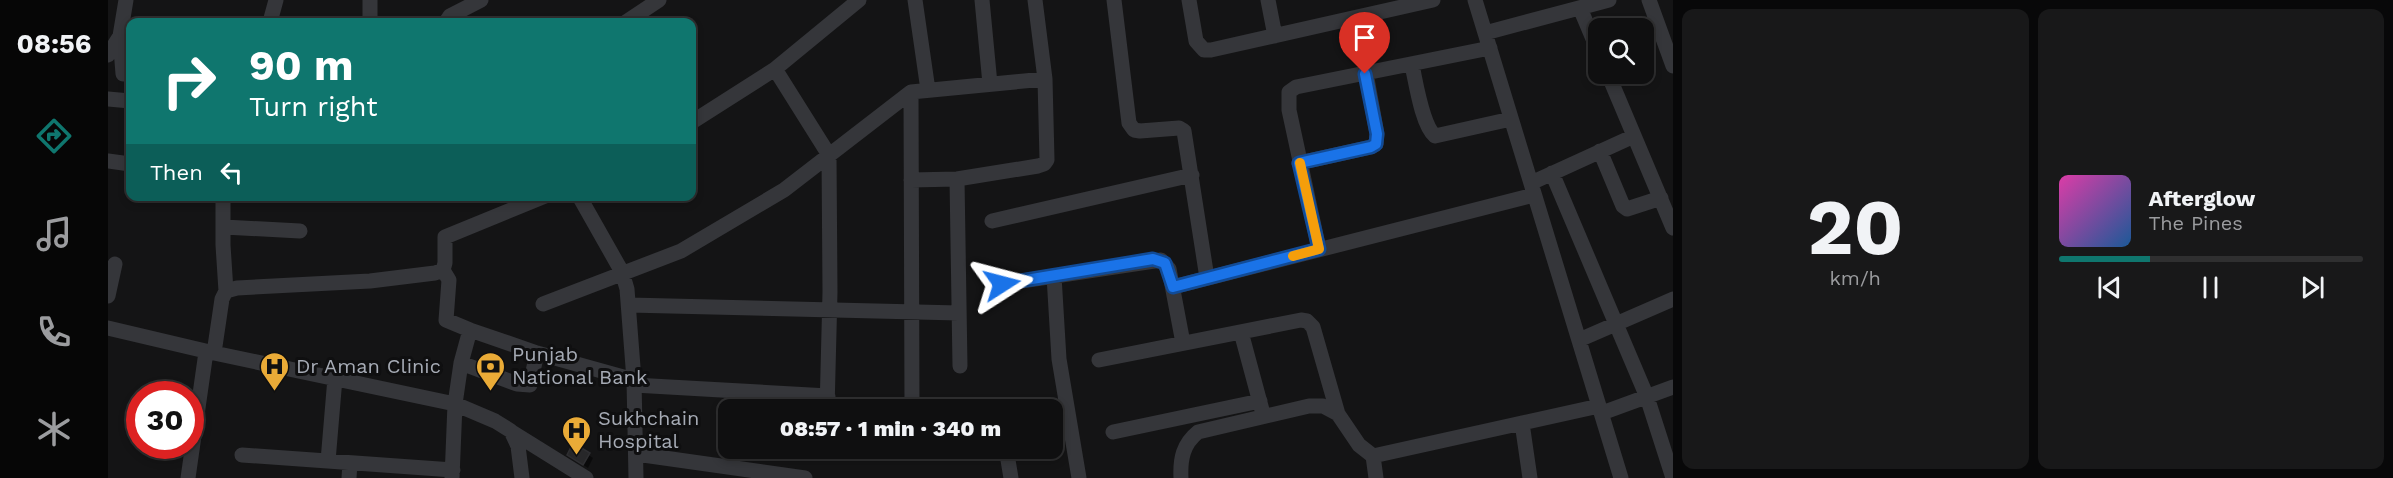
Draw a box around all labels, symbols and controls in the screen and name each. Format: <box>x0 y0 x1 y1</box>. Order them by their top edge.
pin <box>1339 12 1390 74</box>
map controls <box>1588 18 1654 84</box>
button: search <box>1588 18 1654 84</box>
icon: arrive <box>1348 21 1381 54</box>
text: 08:56 <box>17 28 91 60</box>
text: 90 m <box>249 41 353 90</box>
icon: right <box>150 42 228 120</box>
text: Turn right <box>249 91 378 123</box>
icon: directions <box>33 115 75 157</box>
icon: left <box>215 156 248 189</box>
text: Then <box>150 160 203 185</box>
text: 20 <box>1807 181 1904 273</box>
text: Afterglow <box>2149 186 2255 211</box>
text: The Pines <box>2149 211 2243 235</box>
icon: music <box>33 213 75 255</box>
position arrow <box>970 252 1034 316</box>
text: km/h <box>1829 266 1881 290</box>
icon: previous <box>2093 271 2126 304</box>
icon: pause <box>2194 271 2227 304</box>
icon: next <box>2296 271 2329 304</box>
icon: phone <box>33 311 75 353</box>
place label: Punjab National Bank <box>512 342 647 389</box>
hospital icon: Dr Aman Clinic <box>259 350 291 392</box>
bank icon: Punjab National Bank <box>475 350 507 392</box>
place label: Dr Aman Clinic <box>296 354 441 378</box>
speed limit sign: 30 <box>126 381 204 459</box>
place label: Sukhchain Hospital <box>598 406 699 453</box>
icon: climate <box>33 408 75 450</box>
hospital icon: Sukhchain Hospital <box>561 414 593 456</box>
text: 08:57 · 1 min · 340 m <box>780 416 1001 441</box>

